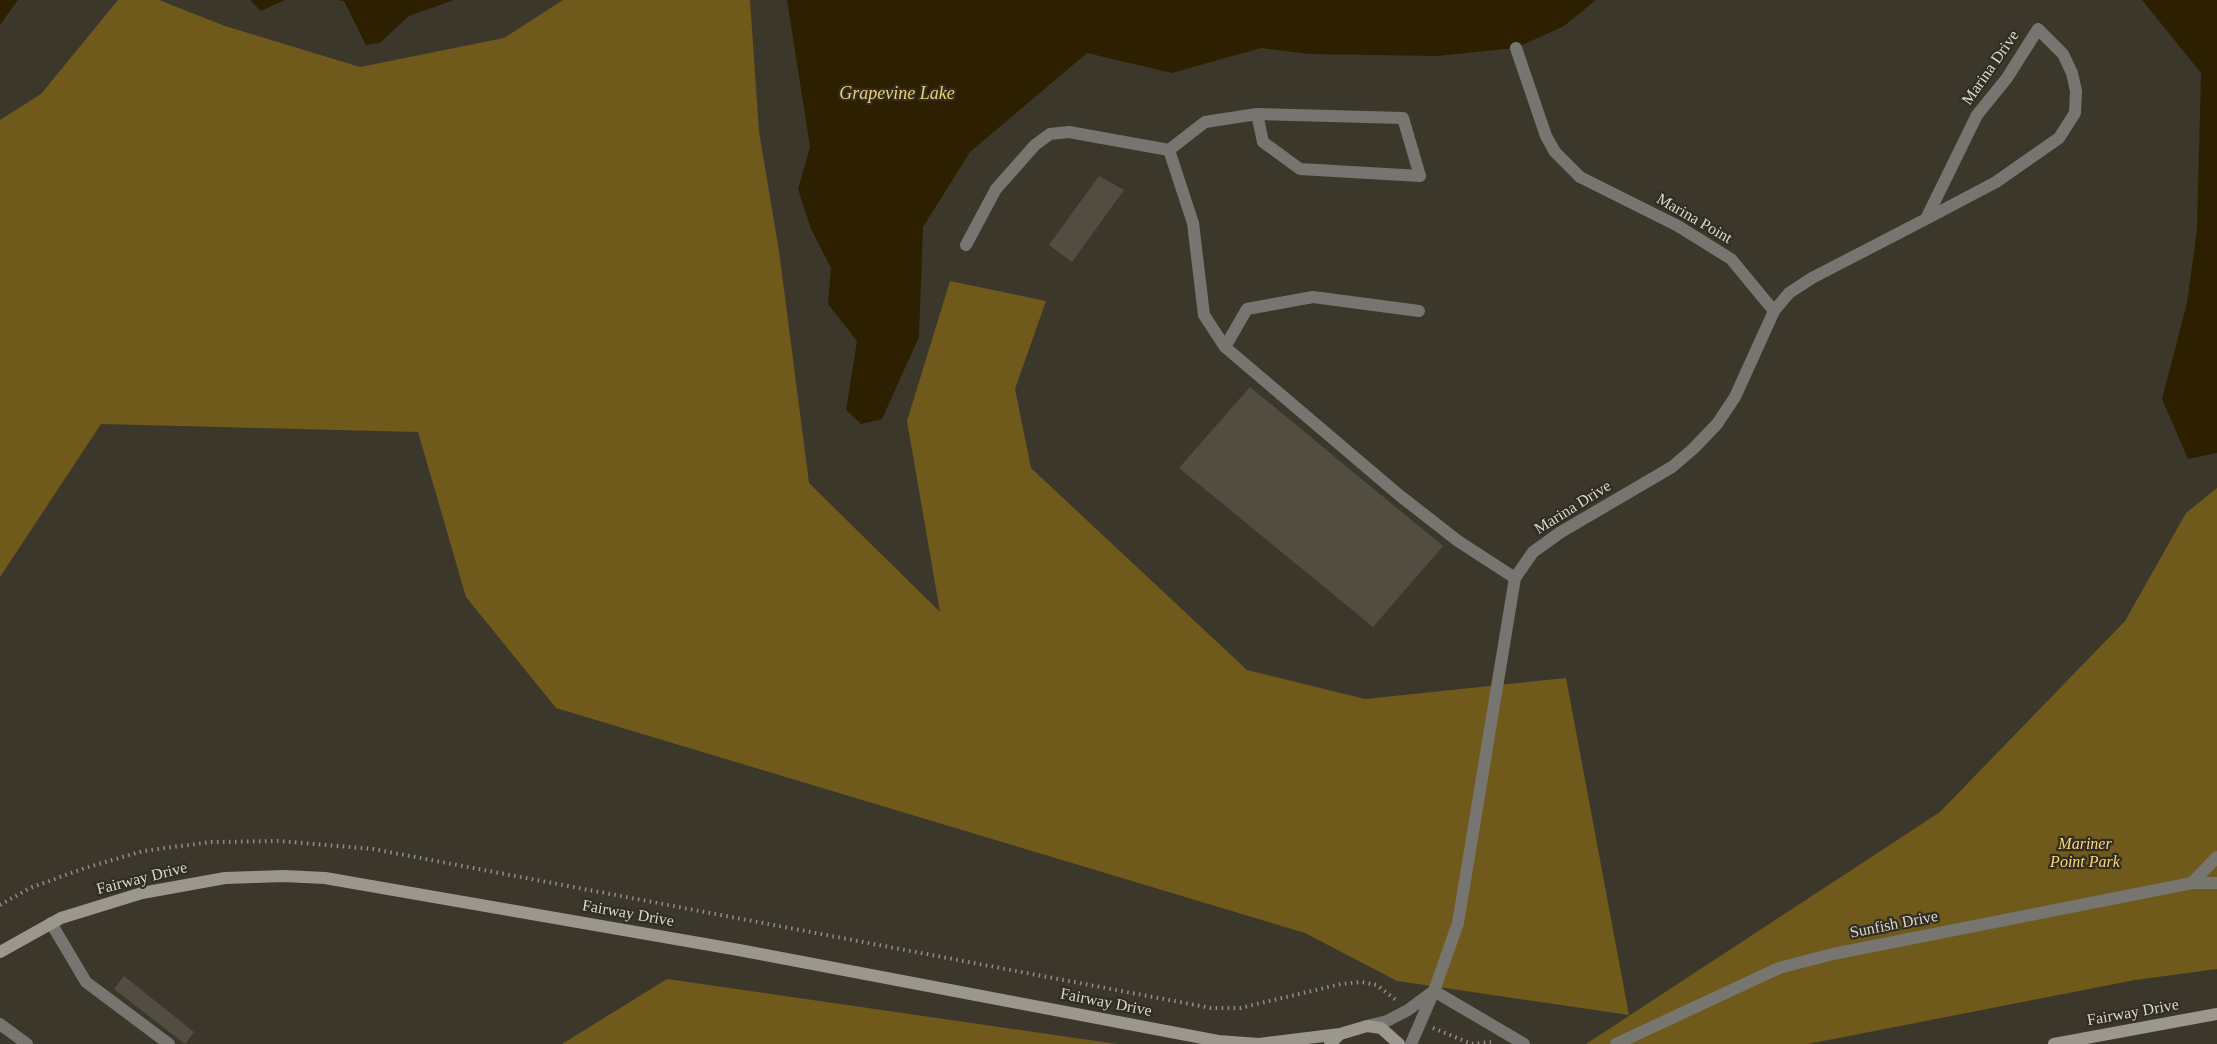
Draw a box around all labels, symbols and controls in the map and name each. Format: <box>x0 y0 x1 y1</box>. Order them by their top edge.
street label: Marina Drive <box>1958 27 2024 109</box>
water label: Grapevine Lake <box>839 83 955 105</box>
street label: Marina Point <box>1653 190 1735 248</box>
street label: Marina Drive <box>1531 477 1615 539</box>
park label: Mariner Point Park <box>2050 835 2120 873</box>
street label: Fairway Drive <box>95 858 189 900</box>
street label: Fairway Drive <box>581 896 675 932</box>
street label: Sunfish Drive <box>1848 907 1940 943</box>
street label: Fairway Drive <box>1059 985 1153 1021</box>
street label: Fairway Drive <box>2086 995 2180 1031</box>

